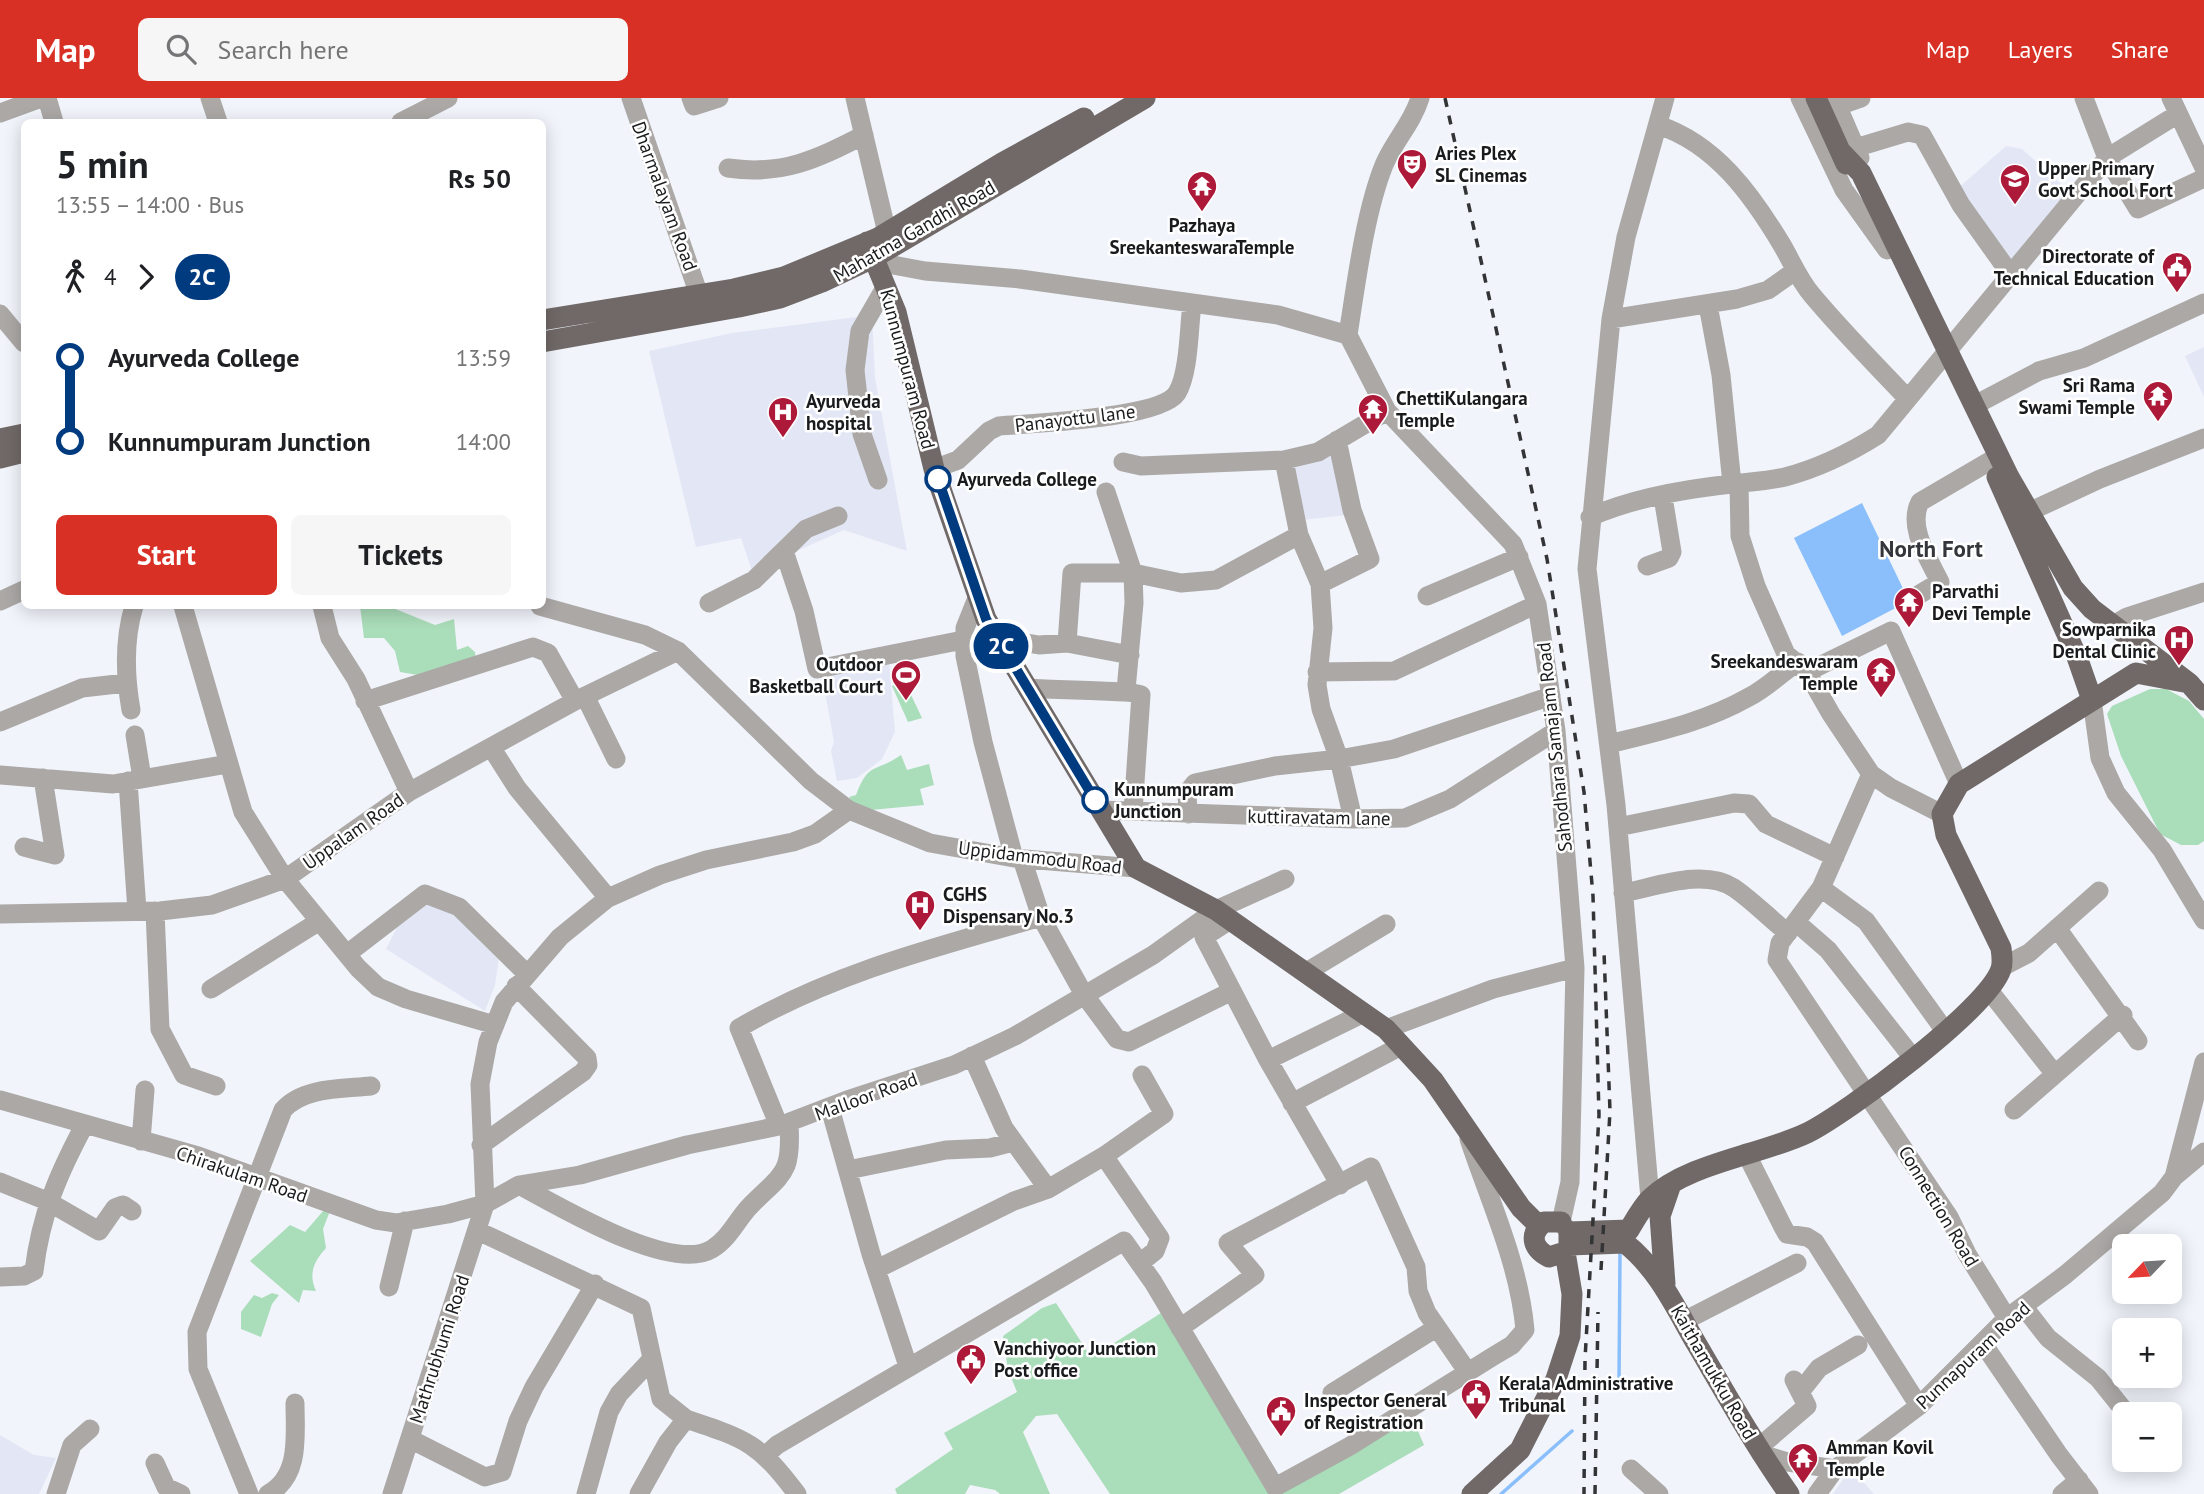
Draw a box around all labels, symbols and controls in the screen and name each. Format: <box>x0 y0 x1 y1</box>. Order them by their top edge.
search box <box>138 18 628 81</box>
text: Map <box>35 28 96 71</box>
icon: search <box>162 30 200 68</box>
text: Search here <box>218 33 349 66</box>
text: Map <box>1926 34 1970 65</box>
text: Layers <box>2008 34 2073 65</box>
text: Share <box>2111 34 2169 65</box>
street label: Dharmalayam Road <box>627 118 703 274</box>
text: 5 min <box>56 139 149 188</box>
place label: Aries Plex SL Cinemas <box>1435 141 1527 187</box>
theatre icon: Aries Plex SL Cinemas <box>1395 147 1429 191</box>
place label: Upper Primary Govt School Fort <box>2038 156 2173 202</box>
text: Rs 50 <box>448 162 511 195</box>
school or university icon: Upper Primary Govt School Fort <box>1998 162 2032 206</box>
temple icon: Pazhaya SreekanteswaraTemple <box>1185 169 1219 213</box>
street label: Mahatma Gandhi Road <box>829 175 999 287</box>
text: 13:55 – 14:00 · Bus <box>56 190 244 219</box>
place label: Pazhaya SreekanteswaraTemple <box>1109 213 1295 259</box>
place label: Directorate of Technical Education <box>1994 244 2156 290</box>
public building icon: Directorate of Technical Education <box>2160 250 2194 294</box>
icon: walk <box>56 258 94 296</box>
icon: forward <box>127 258 165 296</box>
text: 2C <box>189 261 216 292</box>
text: 4 <box>104 262 117 291</box>
street label: Kunnumpuram Road <box>875 286 941 452</box>
text: Ayurveda College <box>108 341 300 374</box>
text: 13:59 <box>456 343 511 372</box>
place label: Sri Rama Swami Temple <box>2018 373 2135 419</box>
temple icon: Sri Rama Swami Temple <box>2141 379 2175 423</box>
place label: ChettiKulangara Temple <box>1396 386 1528 432</box>
place label: Ayurveda hospital <box>806 389 881 435</box>
temple icon: ChettiKulangara Temple <box>1356 392 1390 436</box>
hospital icon: Ayurveda hospital <box>766 395 800 439</box>
street label: Panayottu lane <box>1013 399 1137 437</box>
text: Kunnumpuram Junction <box>108 425 371 458</box>
text: 14:00 <box>456 427 511 456</box>
marker: Ayurveda College <box>925 466 951 492</box>
place label: Ayurveda College <box>957 467 1097 491</box>
button: Start <box>56 515 277 595</box>
button: Tickets <box>291 515 511 595</box>
district label: North Fort <box>1879 534 1983 563</box>
place label: Parvathi Devi Temple <box>1932 579 2031 625</box>
temple icon: Parvathi Devi Temple <box>1892 585 1926 629</box>
place label: Sowparnika Dental Clinic <box>2052 617 2156 663</box>
line badge: 2C <box>970 623 1032 669</box>
hospital icon: Sowparnika Dental Clinic <box>2162 623 2196 667</box>
text: 2C <box>987 630 1015 661</box>
street label: Sahodhara Samajam Road <box>1531 641 1577 853</box>
place label: Sreekandeswaram Temple <box>1711 649 1858 695</box>
place label: Outdoor Basketball Court <box>749 652 883 698</box>
temple icon: Sreekandeswaram Temple <box>1864 655 1898 699</box>
sports icon: Outdoor Basketball Court <box>889 658 923 702</box>
place label: Kunnumpuram Junction <box>1113 777 1234 823</box>
street label: Uppalam Road <box>298 787 408 875</box>
marker: Kunnumpuram Junction <box>1082 787 1108 813</box>
street label: kuttiravatam lane <box>1247 804 1391 830</box>
street label: Uppidammodu Road <box>957 835 1123 879</box>
place label: CGHS Dispensary No.3 <box>943 882 1074 928</box>
hospital icon: CGHS Dispensary No.3 <box>903 888 937 932</box>
street label: Malloor Road <box>811 1066 921 1126</box>
street label: Chirakulam Road <box>173 1140 311 1208</box>
street label: Connection Road <box>1894 1141 1984 1271</box>
north arrow <box>2112 1234 2182 1304</box>
map controls <box>2112 1234 2182 1472</box>
street label: Mathrubhumi Road <box>404 1272 474 1426</box>
street label: Punnapuram Road <box>1911 1296 2035 1414</box>
street label: Kaithamukku Road <box>1666 1301 1762 1443</box>
button: + <box>2112 1318 2182 1388</box>
place label: Vanchiyoor Junction Post office <box>993 1336 1156 1382</box>
public building icon: Vanchiyoor Junction Post office <box>954 1342 988 1386</box>
place label: Kerala Administrative Tribunal <box>1499 1371 1673 1417</box>
public building icon: Kerala Administrative Tribunal <box>1459 1377 1493 1421</box>
place label: Inspector General of Registration <box>1304 1388 1447 1434</box>
public building icon: Inspector General of Registration <box>1264 1394 1298 1438</box>
button: − <box>2112 1402 2182 1472</box>
place label: Amman Kovil Temple <box>1826 1435 1934 1481</box>
temple icon: Amman Kovil Temple <box>1786 1441 1820 1485</box>

